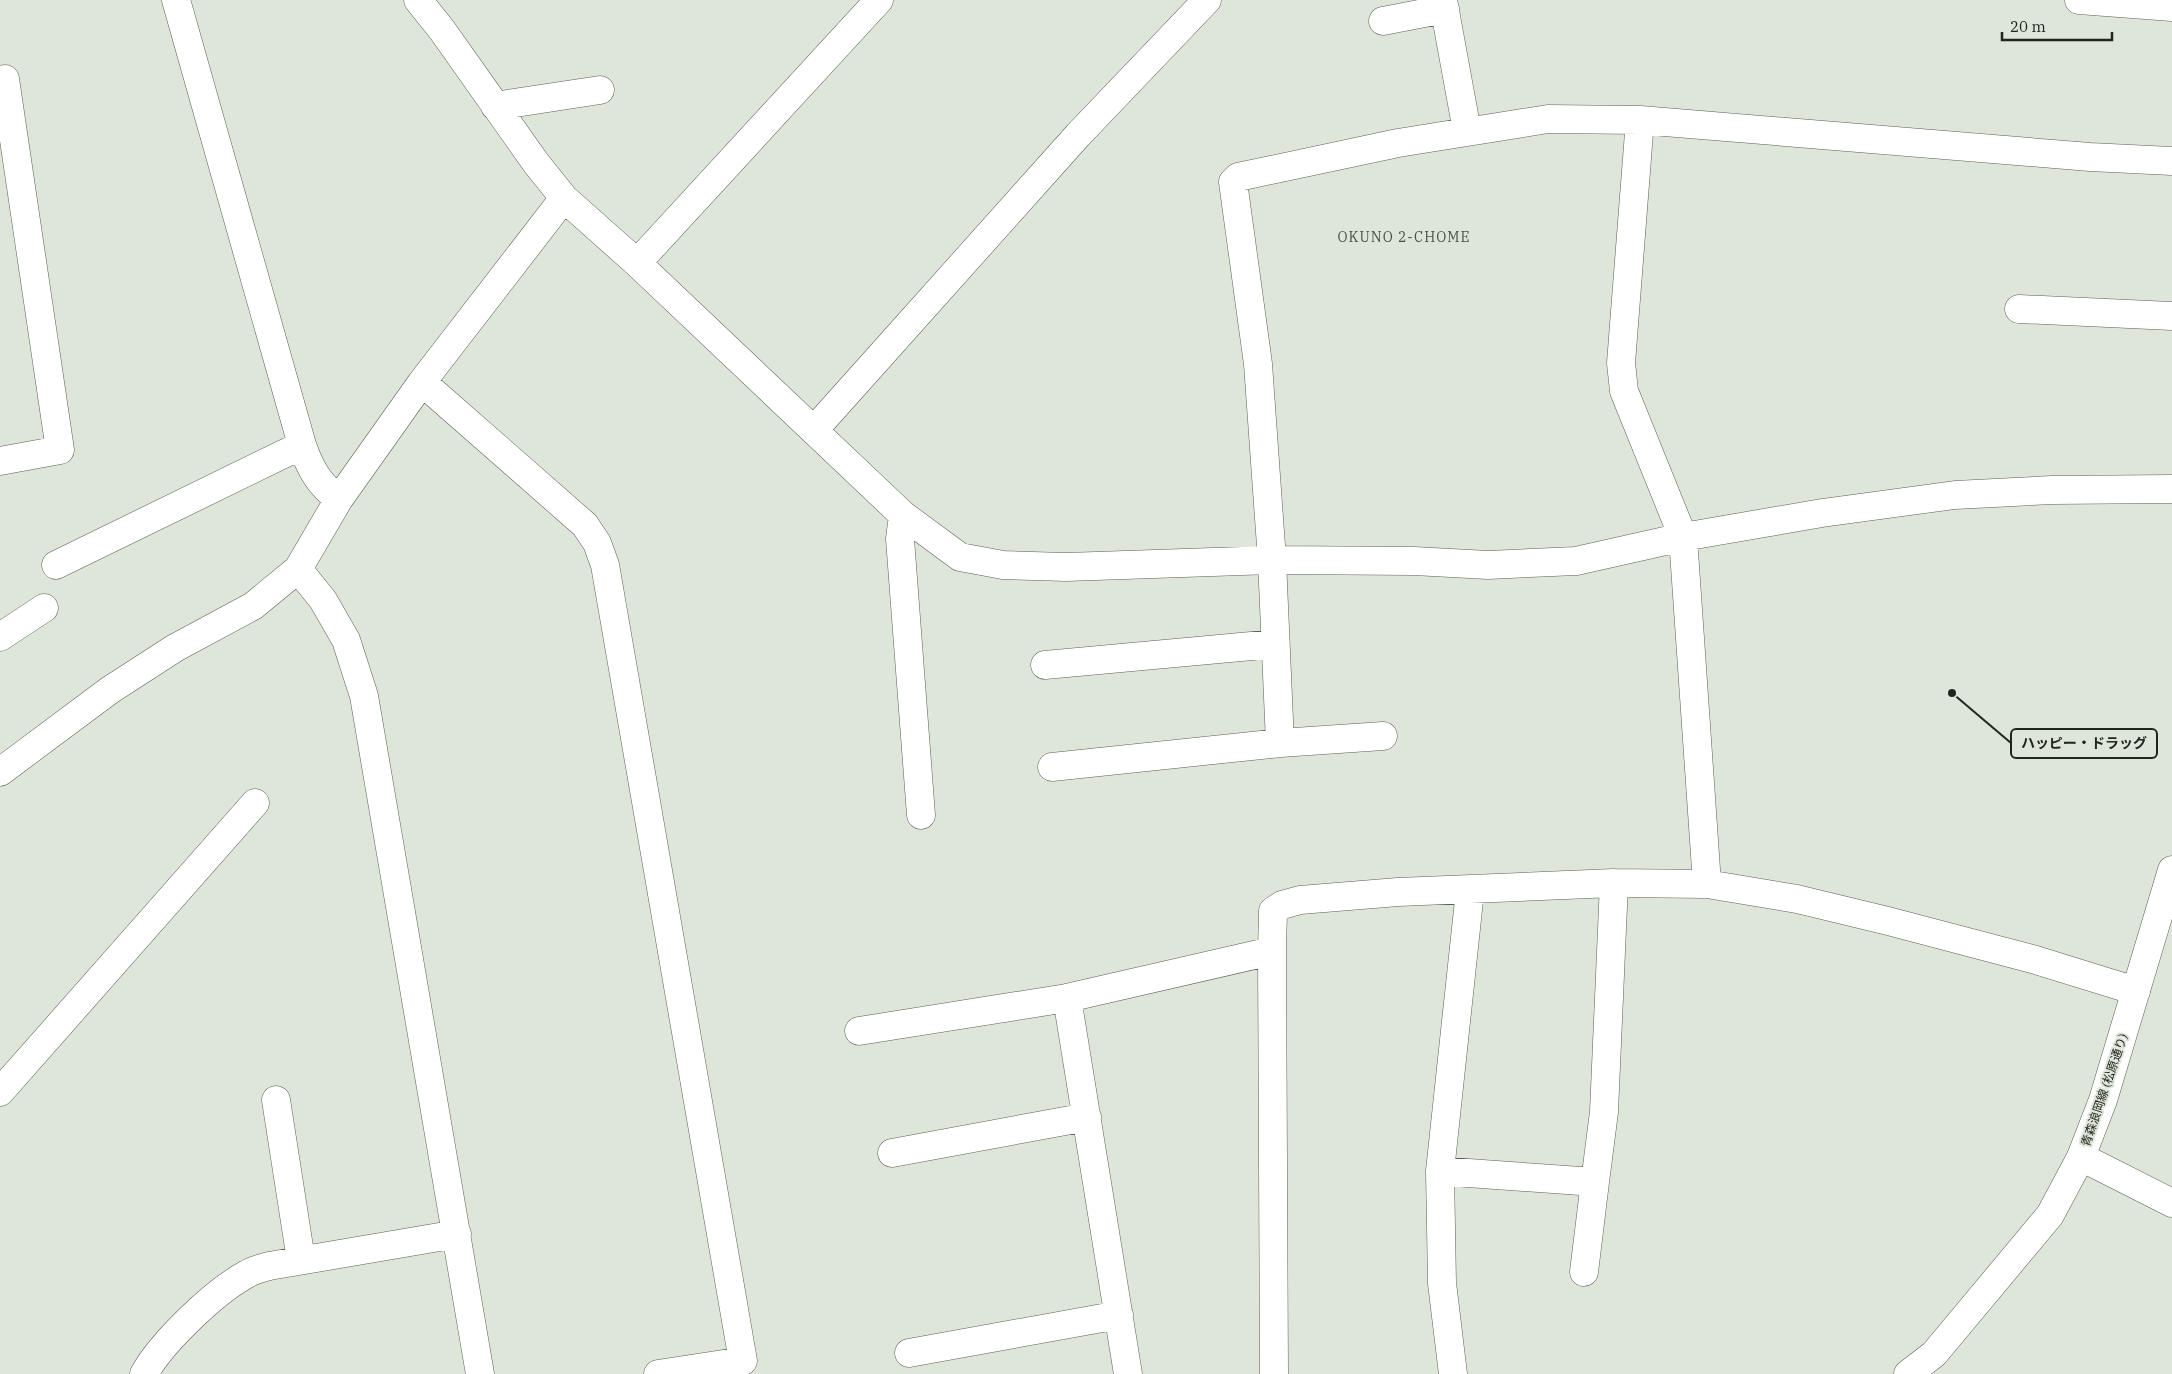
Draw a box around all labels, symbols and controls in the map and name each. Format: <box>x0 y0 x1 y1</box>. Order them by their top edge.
scale bar <box>2002 10 2112 42</box>
text: 20 m <box>2010 17 2046 36</box>
district label: OKUNO 2-CHOME <box>1338 228 1470 246</box>
callout: ハッピー・ドラッグ <box>2011 729 2157 758</box>
text: ハッピー・ドラッグ <box>2021 734 2147 752</box>
street label: 青森浪岡線 (松原通り) <box>2078 1031 2130 1149</box>

